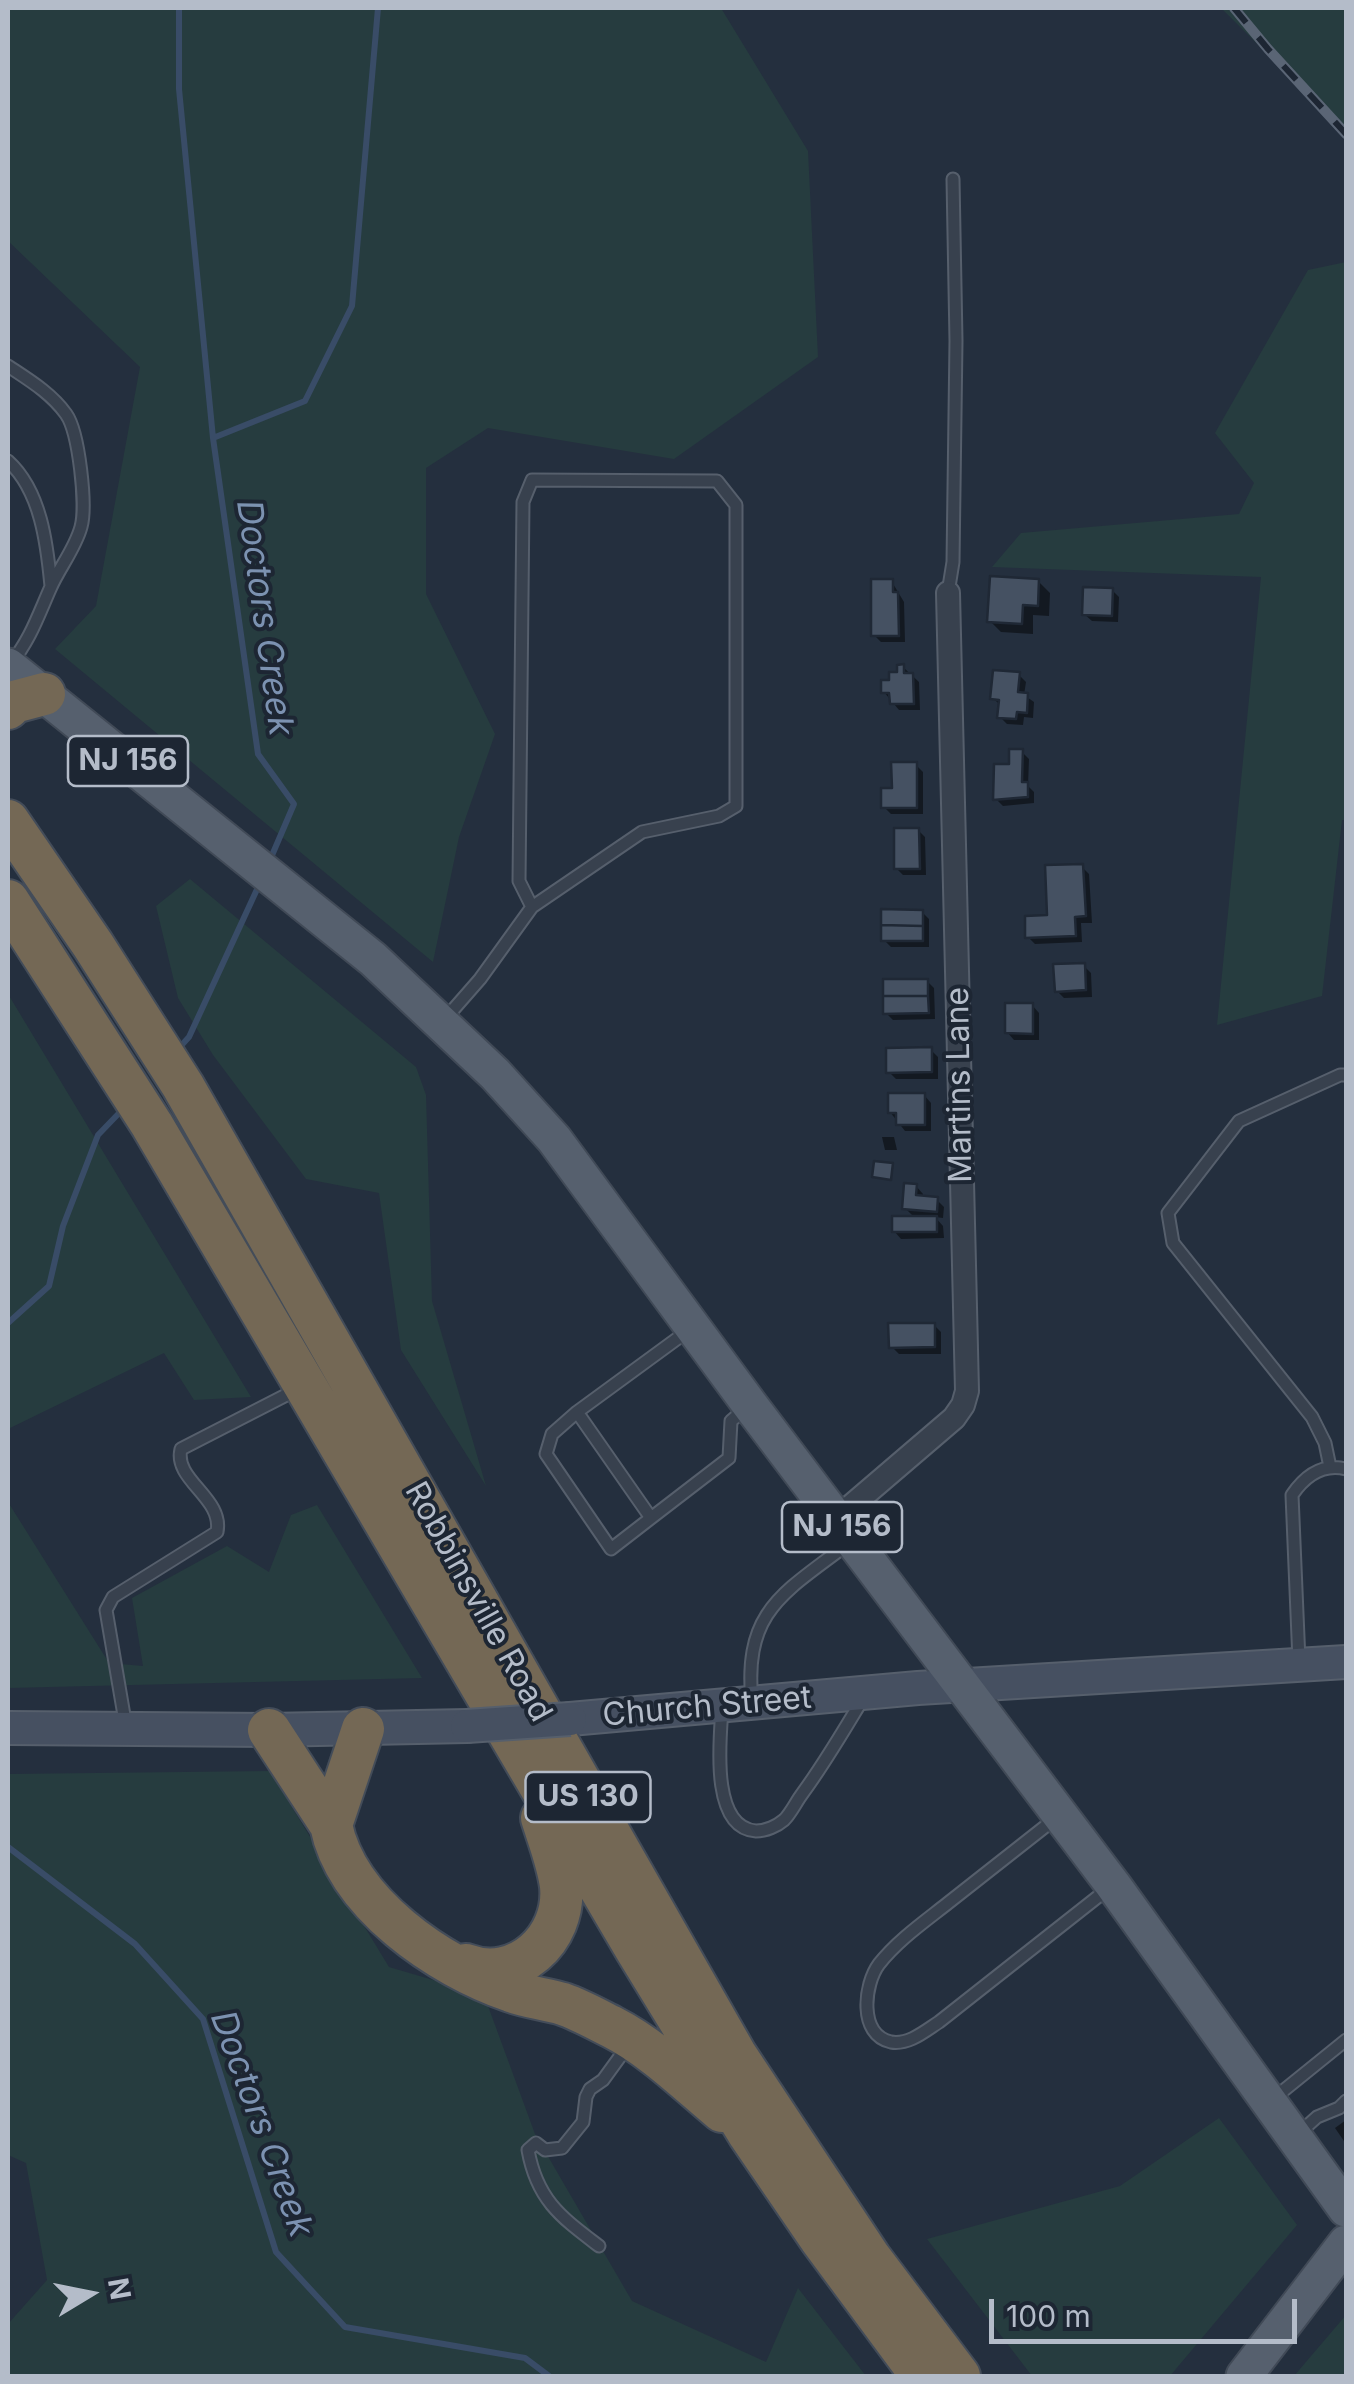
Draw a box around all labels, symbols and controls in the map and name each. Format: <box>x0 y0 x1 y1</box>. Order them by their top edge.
water label: Doctors Creek <box>227 497 301 739</box>
road number: NJ 156 <box>68 736 188 786</box>
street label: Martins Lane <box>939 987 981 1183</box>
street label: Robbinsville Road <box>396 1475 560 1729</box>
road number: NJ 156 <box>782 1502 902 1552</box>
street label: Church Street <box>601 1679 813 1735</box>
road number: US 130 <box>526 1772 650 1822</box>
water label: Doctors Creek <box>201 2005 321 2243</box>
north arrow <box>40 2244 140 2344</box>
text: N <box>101 2275 138 2302</box>
scale bar <box>994 2279 1302 2341</box>
text: 100 m <box>1006 2298 1091 2334</box>

